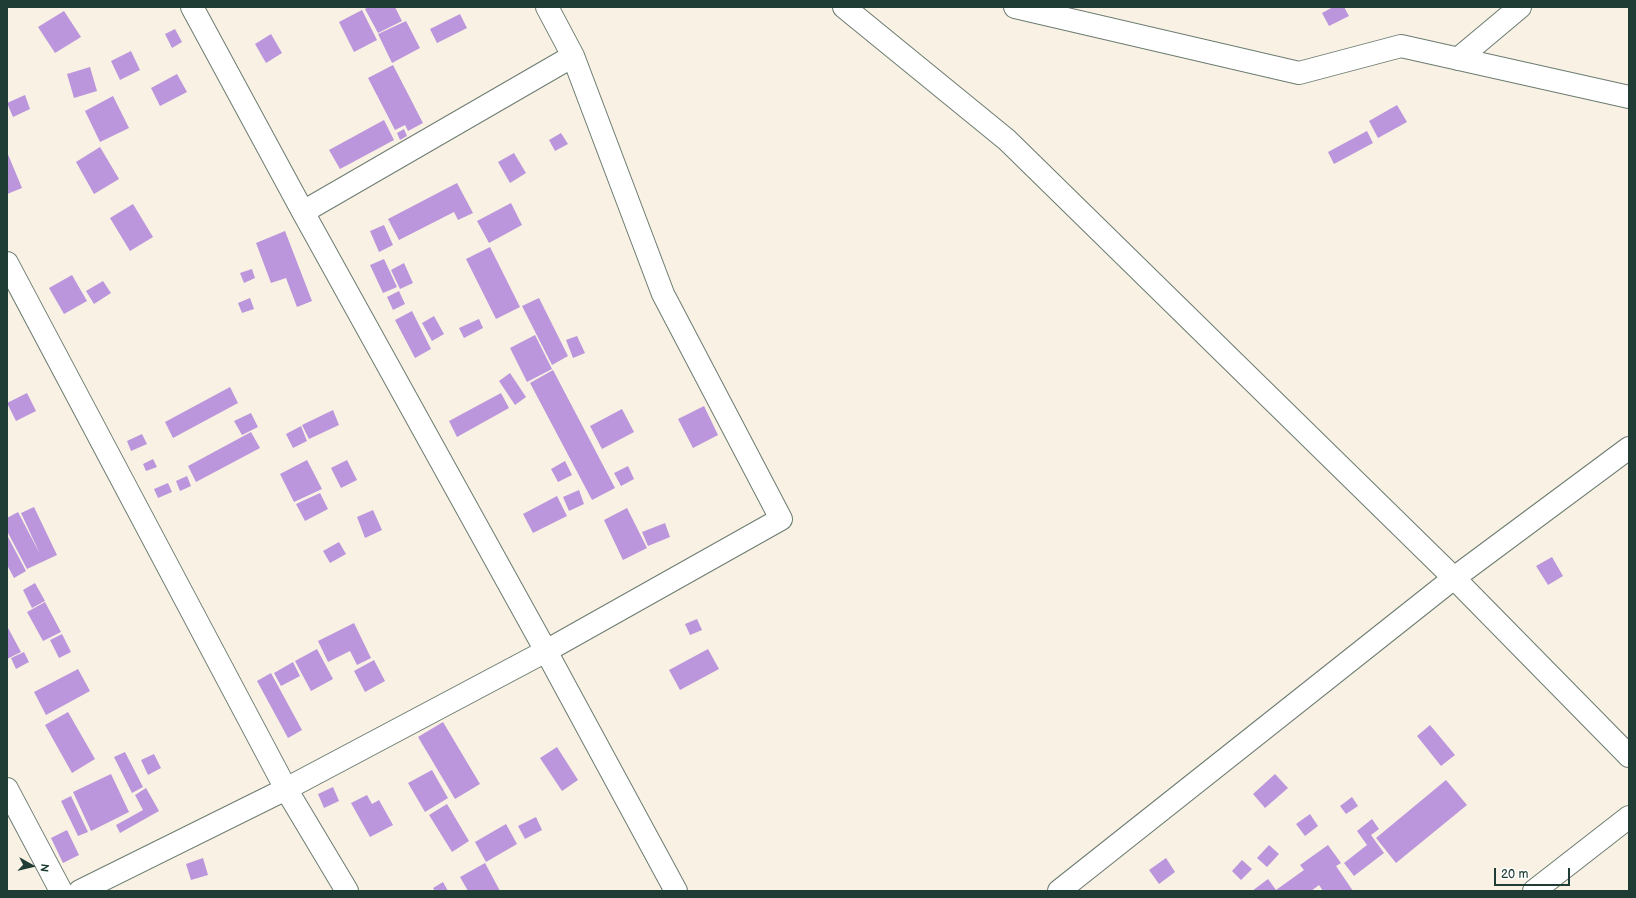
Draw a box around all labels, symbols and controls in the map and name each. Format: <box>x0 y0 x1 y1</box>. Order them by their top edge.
north arrow <box>12 846 52 886</box>
scale bar <box>1496 860 1572 886</box>
text: N <box>37 863 51 873</box>
text: 20 m <box>1501 867 1528 882</box>

